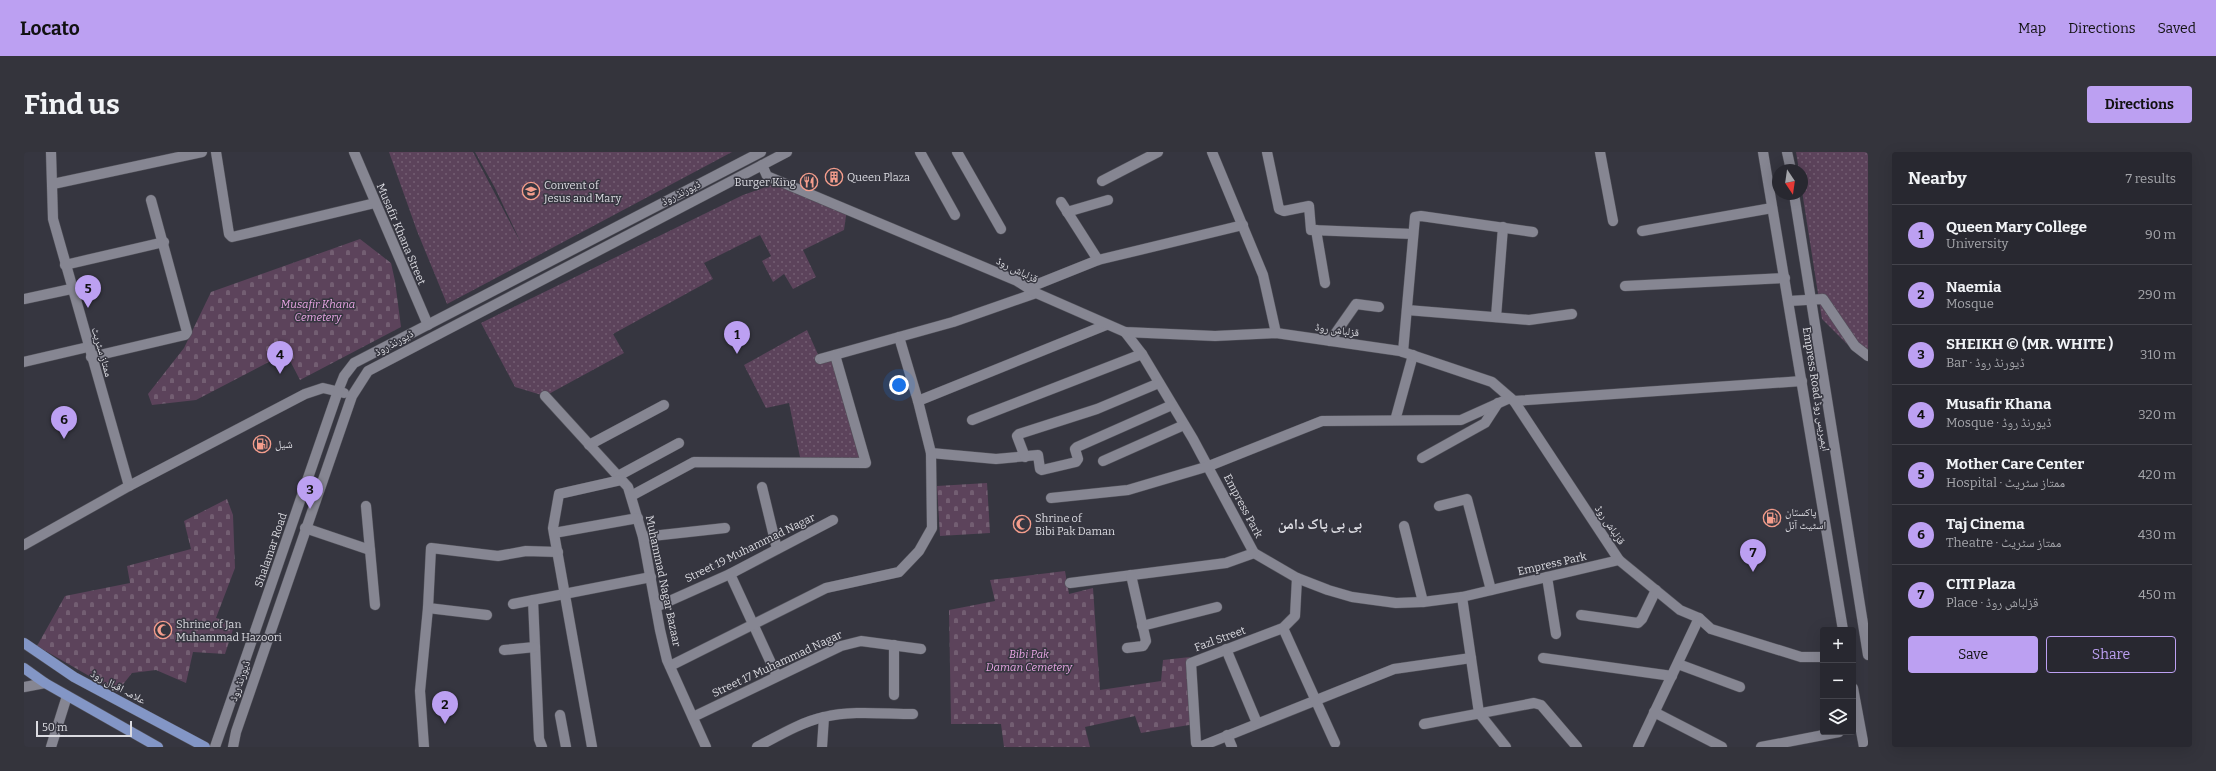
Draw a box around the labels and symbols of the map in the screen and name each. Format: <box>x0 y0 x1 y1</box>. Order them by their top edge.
north arrow <box>1772 164 1808 200</box>
building icon: Queen Plaza <box>824 167 844 187</box>
place label: Queen Plaza <box>847 171 910 184</box>
restaurant icon: Burger King <box>799 172 819 192</box>
place label: Burger King <box>735 176 796 189</box>
street label: ڈیورنڈ روڈ <box>659 177 703 208</box>
place label: Convent of Jesus and Mary <box>543 179 621 205</box>
street label: Musafir Khana Street <box>374 181 428 287</box>
school or university icon: Convent of Jesus and Mary <box>521 181 541 201</box>
street label: قزلباش روڈ <box>994 254 1040 286</box>
pin: 5 <box>75 275 101 308</box>
park label: Musafir Khana Cemetery <box>281 298 355 324</box>
street label: قزلباش روڈ <box>1314 320 1360 340</box>
pin: 1 <box>724 321 750 354</box>
street label: ممتاز سٹریٹ <box>89 326 115 378</box>
street label: Empress Road ایمپریس روڈ <box>1800 326 1832 452</box>
street label: ڈیورنڈ روڈ <box>372 327 416 359</box>
pin: 4 <box>267 341 293 374</box>
your location <box>889 375 909 395</box>
pin: 6 <box>51 406 77 439</box>
fuel station icon: شیل <box>252 434 272 454</box>
place label: شیل <box>275 438 293 451</box>
street label: Empress Park <box>1221 472 1266 541</box>
pin: 3 <box>297 476 323 509</box>
street label: قزلباش روڈ <box>1592 503 1628 547</box>
place label: پاکستان اسٹیٹ آئل <box>1785 506 1826 532</box>
fuel station icon: پاکستان اسٹیٹ آئل <box>1762 508 1782 528</box>
street label: Shalamar Road <box>252 511 290 589</box>
street label: Street 19 Muhammad Nagar <box>683 511 817 585</box>
place label: Shrine of Bibi Pak Daman <box>1035 512 1115 538</box>
street label: Muhammad Nagar Bazaar <box>643 514 683 648</box>
mosque icon: Shrine of Bibi Pak Daman <box>1012 514 1032 534</box>
district label: بی بی پاک دامن <box>1278 515 1362 533</box>
pin: 7 <box>1740 539 1766 572</box>
street label: Empress Park <box>1516 550 1588 578</box>
place label: Shrine of Jan Muhammad Hazoori <box>176 618 282 644</box>
mosque icon: Shrine of Jan Muhammad Hazoori <box>153 620 173 640</box>
street label: Fazl Street <box>1193 624 1247 654</box>
street label: Street 17 Muhammad Nagar <box>710 628 844 700</box>
park label: Bibi Pak Daman Cemetery <box>986 648 1074 674</box>
street label: ڈیورنڈ روڈ <box>227 659 253 703</box>
street label: علامہ اقبال روڈ <box>88 667 148 707</box>
pin: 2 <box>432 691 458 724</box>
scale bar <box>36 719 132 738</box>

